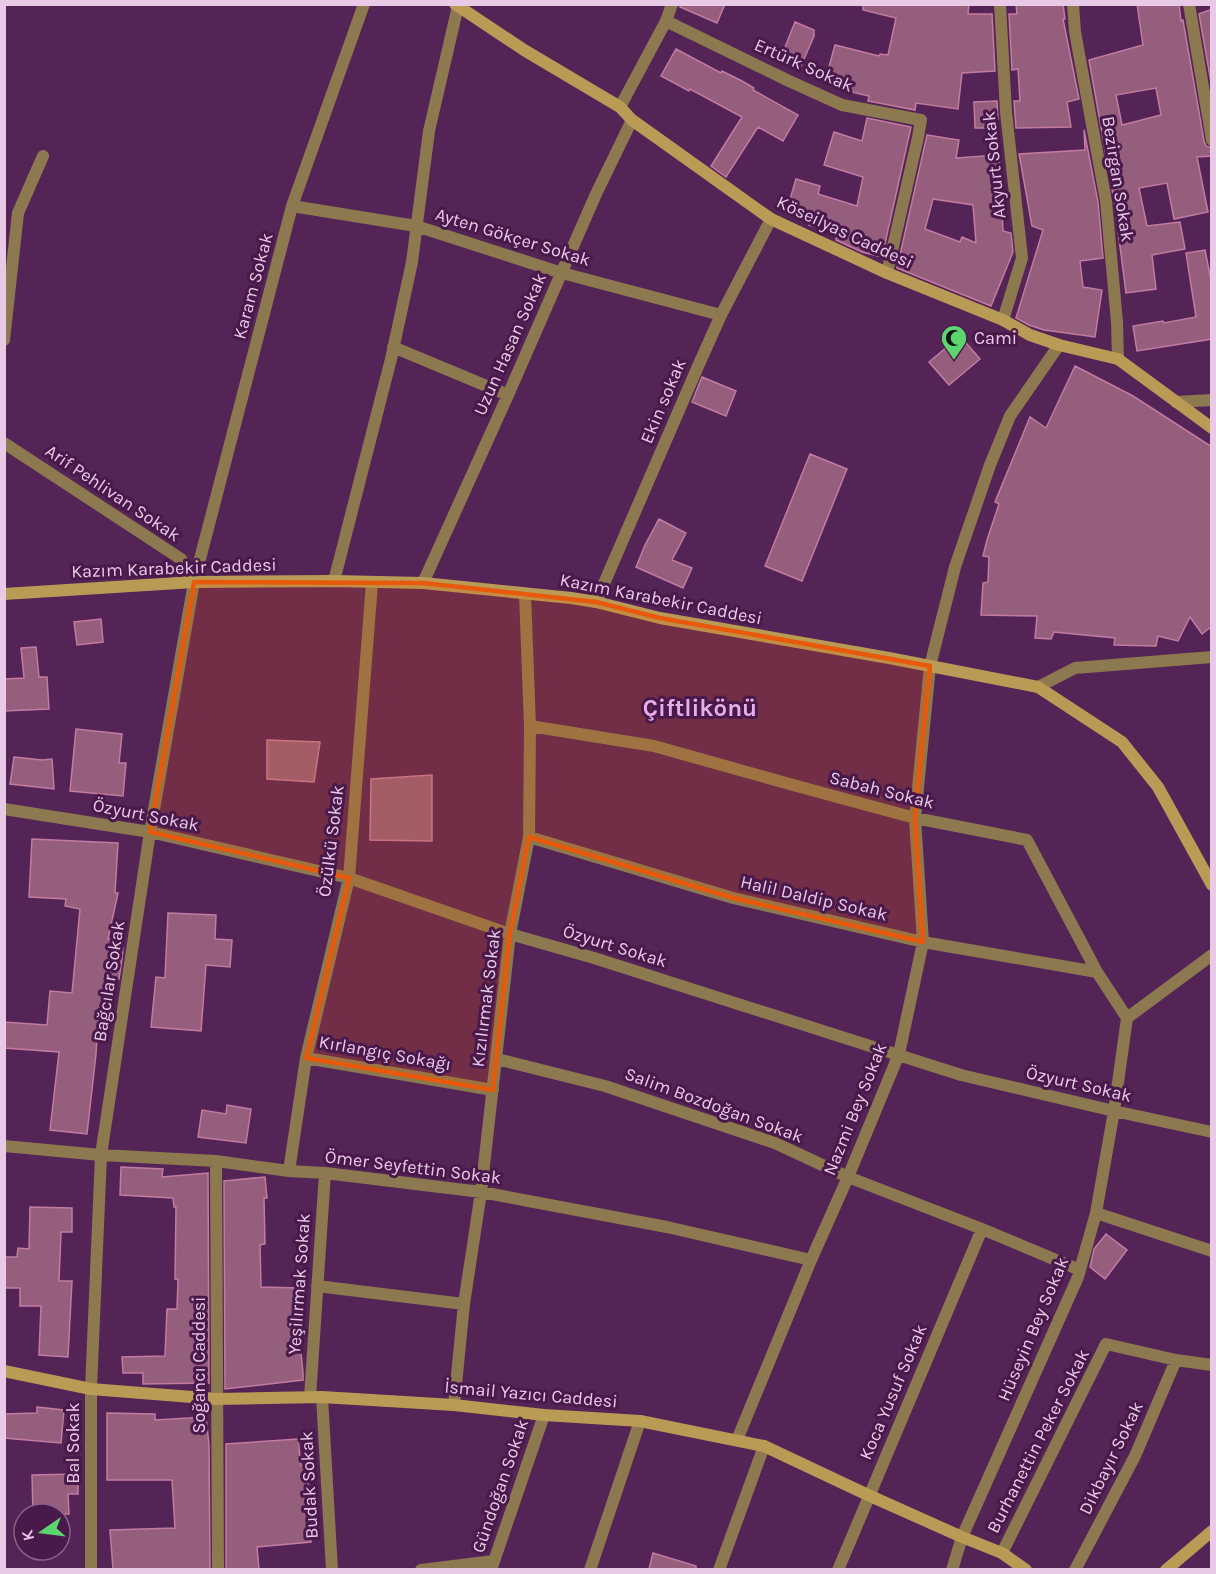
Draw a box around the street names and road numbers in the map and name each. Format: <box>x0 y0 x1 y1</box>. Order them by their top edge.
street label: Ertürk Sokak <box>751 33 857 97</box>
street label: Akyurt Sokak <box>977 110 1011 220</box>
street label: Bezirgan Sokak <box>1097 115 1139 243</box>
street label: Köseilyas Caddesi <box>773 191 917 273</box>
street label: Ayten Gökçer Sokak <box>433 203 593 271</box>
street label: Karam Sokak <box>228 230 278 342</box>
street label: Uzun Hasan Sokak <box>469 269 551 419</box>
street label: Ekin sokak <box>635 355 691 447</box>
street label: Arif Pehlivan Sokak <box>41 440 185 546</box>
street label: Kazım Karabekir Caddesi <box>71 553 277 583</box>
street label: Kazım Karabekir Caddesi <box>558 569 764 629</box>
street label: Sabah Sokak <box>827 766 937 814</box>
street label: Özülkü Sokak <box>313 784 349 898</box>
street label: Özyurt Sokak <box>91 794 201 836</box>
street label: Halil Daldip Sokak <box>738 870 890 926</box>
street label: Bağcılar Sokak <box>89 919 129 1043</box>
street label: Özyurt Sokak <box>560 920 670 972</box>
street label: Kızılırmak Sokak <box>467 928 505 1068</box>
street label: Kırlangıç Sokağı <box>317 1031 453 1075</box>
street label: Nazmi Bey Sokak <box>818 1039 892 1179</box>
street label: Özyurt Sokak <box>1024 1061 1134 1107</box>
street label: Salim Bozdoğan Sokak <box>622 1062 806 1148</box>
street label: Ömer Seyfettin Sokak <box>324 1145 502 1189</box>
street label: Yeşilırmak Sokak <box>283 1213 315 1355</box>
street label: Hüseyin Bey Sokak <box>993 1254 1073 1404</box>
street label: Soğancı Caddesi <box>188 1297 210 1433</box>
street label: Koca Yusuf Sokak <box>854 1321 932 1463</box>
street label: Burhanettin Peker Sokak <box>982 1345 1094 1537</box>
street label: İsmail Yazıcı Caddesi <box>443 1375 619 1413</box>
street label: Dikbayır Sokak <box>1074 1398 1148 1518</box>
street label: Bal Sokak <box>62 1402 84 1484</box>
street label: Gündoğan Sokak <box>467 1416 533 1556</box>
street label: Budak Sokak <box>295 1430 323 1540</box>

